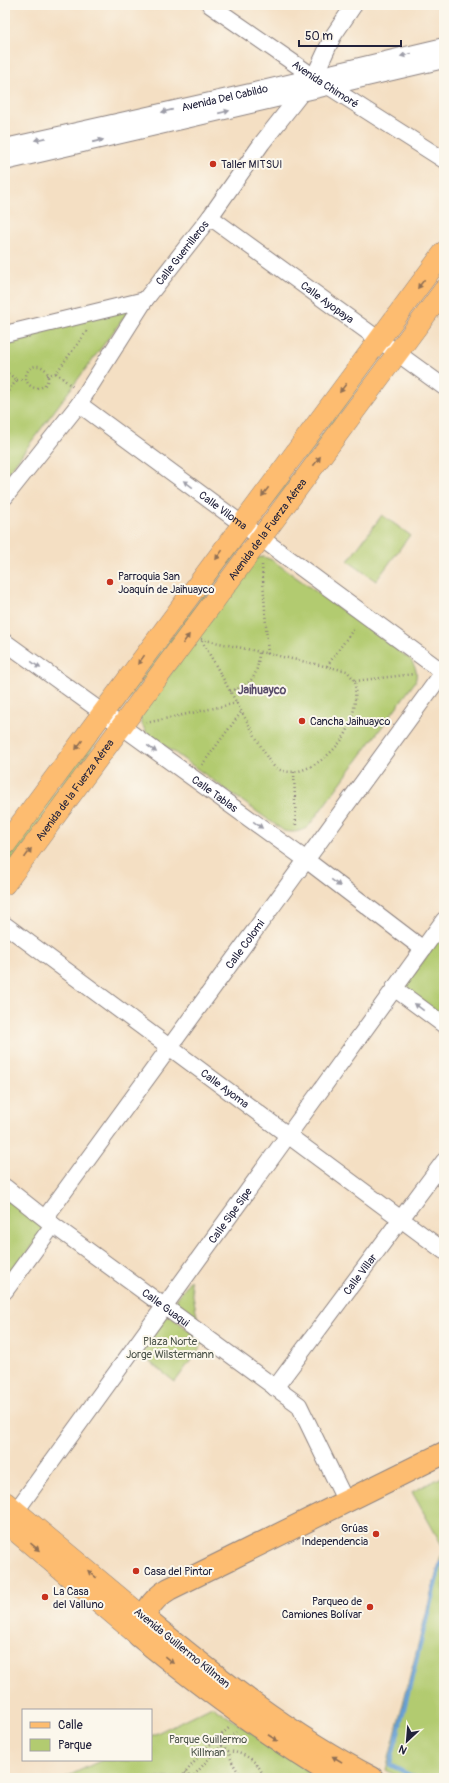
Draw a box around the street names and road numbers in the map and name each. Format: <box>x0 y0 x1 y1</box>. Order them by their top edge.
street label: Avenida Chimoré <box>290 57 361 111</box>
street label: Avenida Del Cabildo <box>180 82 269 114</box>
street label: Calle Guerrilleros <box>153 218 211 288</box>
street label: Calle Ayopaya <box>298 279 356 326</box>
street label: Avenida de la Fuerza Aérea <box>225 476 309 583</box>
street label: Calle Viloma <box>196 488 250 532</box>
street label: Avenida de la Fuerza Aérea <box>33 736 116 843</box>
street label: Calle Tablas <box>189 773 240 815</box>
street label: Calle Colomi <box>223 917 267 971</box>
street label: Calle Ayoma <box>198 1066 252 1111</box>
street label: Calle Sipe Sipe <box>206 1185 255 1246</box>
street label: Calle Villar <box>340 1251 379 1297</box>
street label: Calle Guaqui <box>140 1286 192 1329</box>
street label: Avenida Guillermo Killman <box>131 1605 233 1691</box>

